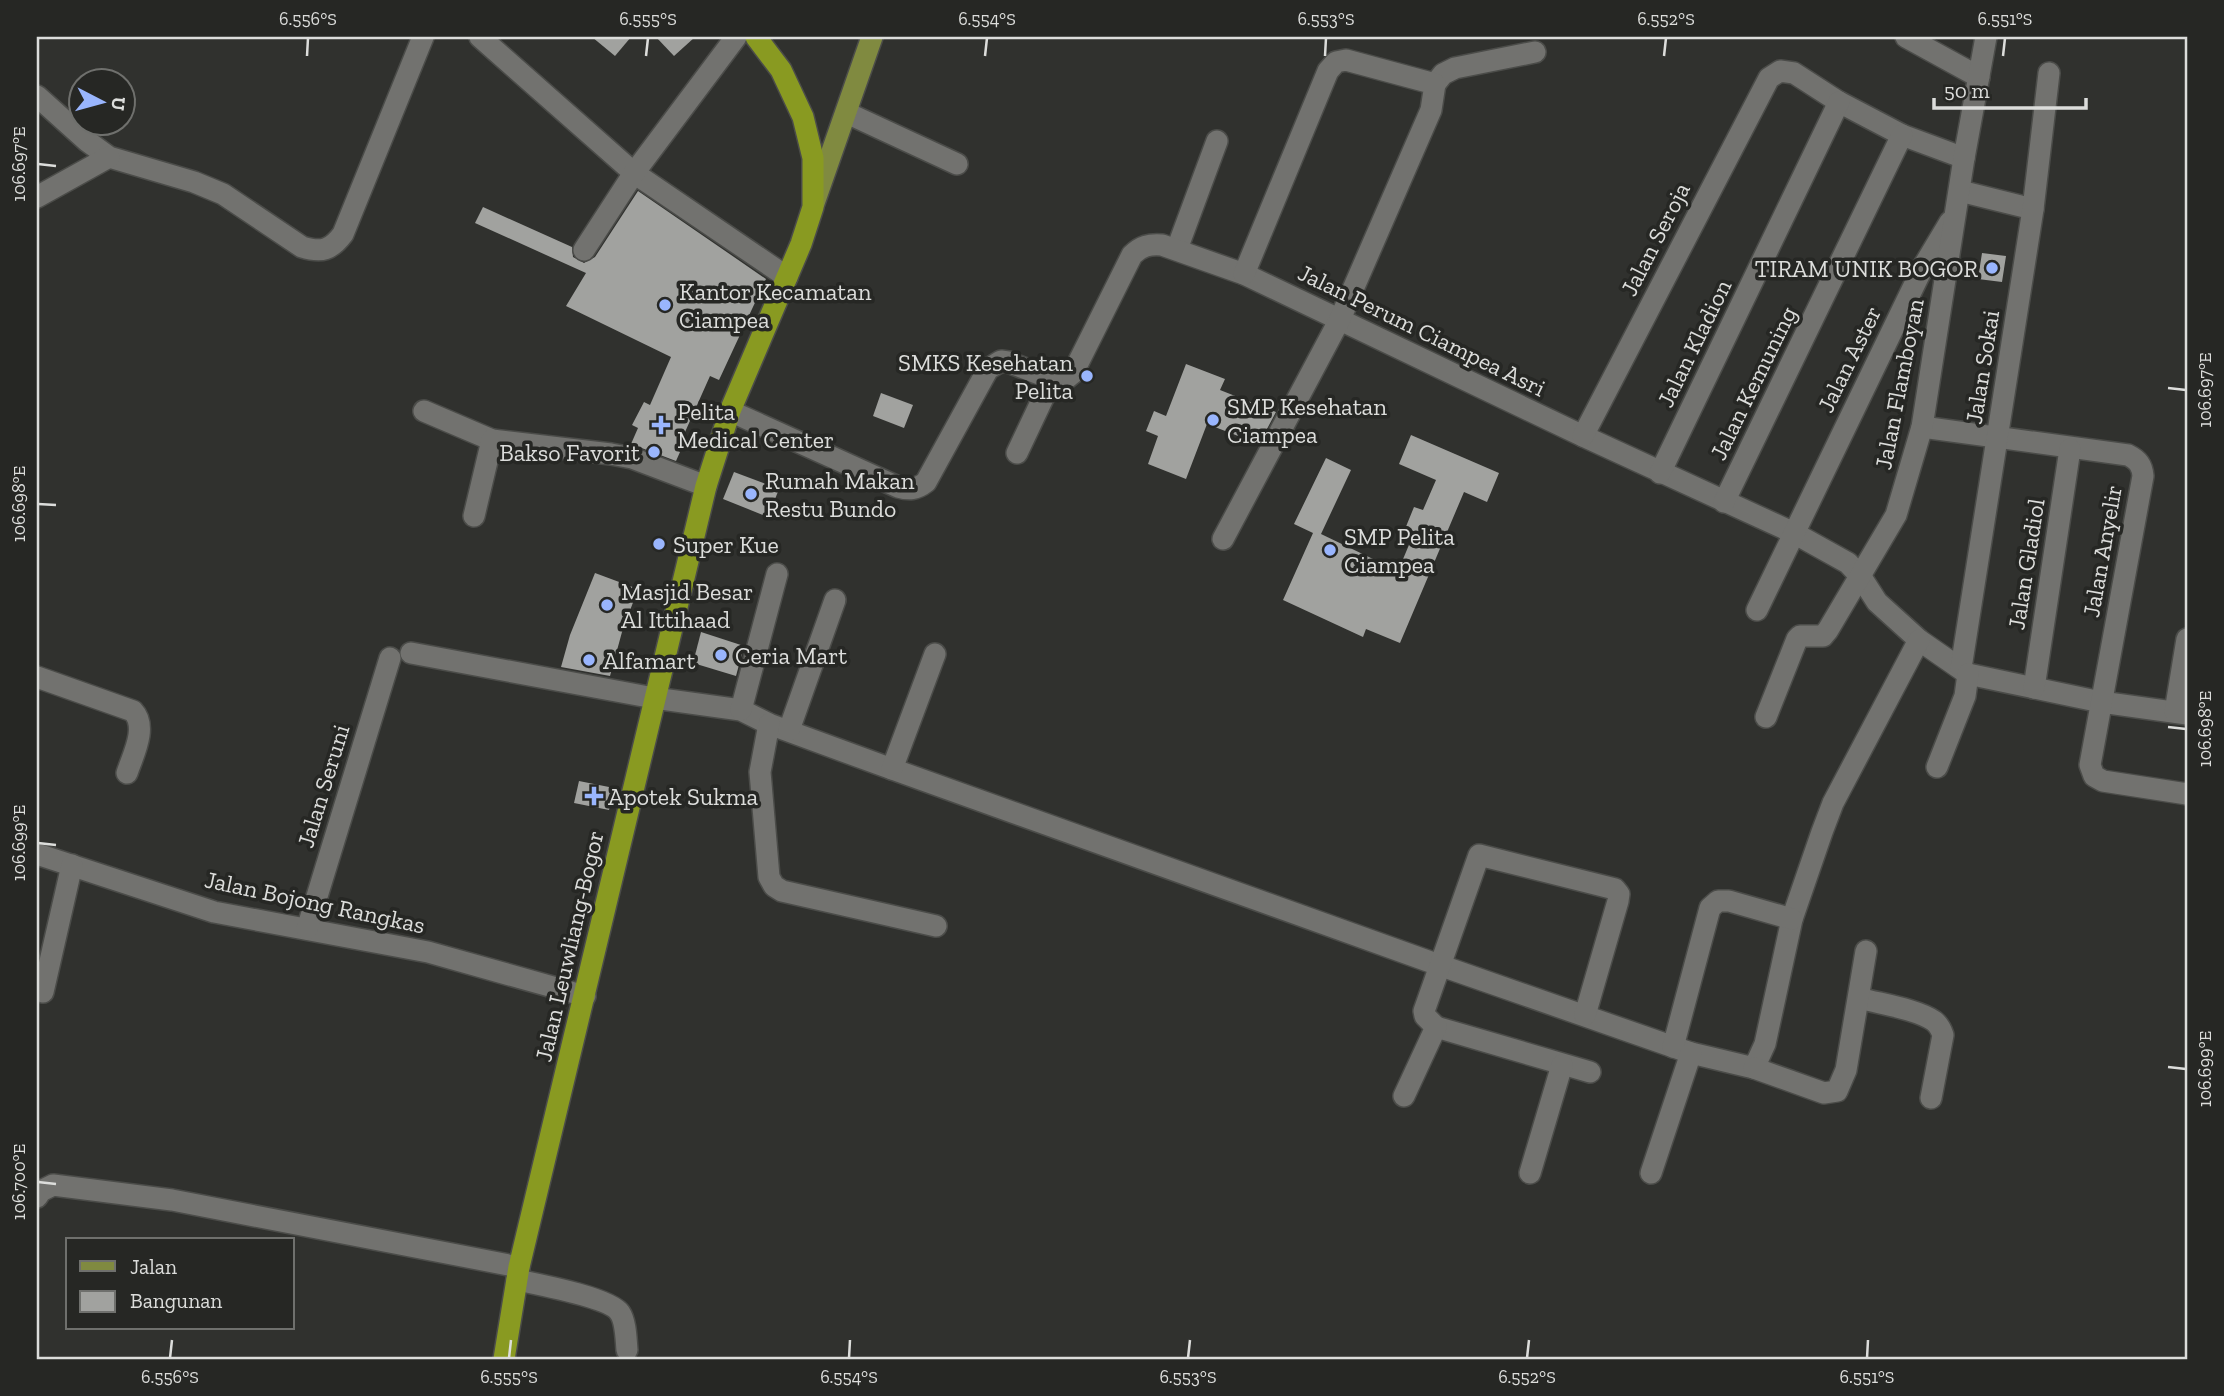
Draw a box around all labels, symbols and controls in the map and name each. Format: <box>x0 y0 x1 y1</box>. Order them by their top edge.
text: 6.556°S <box>279 8 337 30</box>
text: 6.555°S <box>619 8 677 30</box>
text: 6.554°S <box>958 8 1016 30</box>
text: 6.553°S <box>1297 8 1355 30</box>
text: 6.552°S <box>1637 8 1695 30</box>
text: 6.551°S <box>1978 8 2032 30</box>
north arrow <box>66 66 136 136</box>
scale bar <box>1934 66 2086 110</box>
text: 50 m <box>1944 78 1990 103</box>
text: U <box>106 96 131 112</box>
text: 106.697°E <box>8 126 30 202</box>
street label: Jalan Seroja <box>1614 177 1696 300</box>
place label: TIRAM UNIK BOGOR <box>1755 254 1978 283</box>
street label: Jalan Perum Ciampea Asri <box>1294 257 1551 403</box>
marker: TIRAM UNIK BOGOR <box>1984 260 2000 276</box>
street label: Jalan Kladion <box>1651 274 1737 412</box>
place label: Kantor Kecamatan Ciampea <box>679 277 872 334</box>
street label: Jalan Flamboyan <box>1868 296 1930 472</box>
marker: Kantor Kecamatan Ciampea <box>657 297 673 313</box>
street label: Jalan Aster <box>1811 301 1887 417</box>
street label: Jalan Kemuning <box>1703 302 1803 464</box>
street label: Jalan Sokai <box>1959 308 2005 426</box>
place label: SMKS Kesehatan Pelita <box>898 348 1073 405</box>
text: 106.697°E <box>2194 352 2216 428</box>
marker: SMKS Kesehatan Pelita <box>1079 368 1095 384</box>
place label: SMP Kesehatan Ciampea <box>1227 392 1387 449</box>
place label: Pelita Medical Center <box>677 397 834 454</box>
marker: SMP Kesehatan Ciampea <box>1205 412 1221 428</box>
marker: Pelita Medical Center <box>651 415 671 435</box>
place label: Bakso Favorit <box>499 438 640 467</box>
marker: Bakso Favorit <box>646 444 662 460</box>
text: 106.698°E <box>8 466 30 542</box>
place label: Rumah Makan Restu Bundo <box>765 466 915 523</box>
street label: Jalan Anyelir <box>2076 483 2128 619</box>
marker: Rumah Makan Restu Bundo <box>743 486 759 502</box>
street label: Jalan Gladiol <box>2001 496 2051 632</box>
place label: SMP Pelita Ciampea <box>1344 522 1455 579</box>
place label: Super Kue <box>673 530 779 559</box>
marker: Super Kue <box>651 536 667 552</box>
marker: SMP Pelita Ciampea <box>1322 542 1338 558</box>
place label: Masjid Besar Al Ittihaad <box>621 577 753 634</box>
marker: Masjid Besar Al Ittihaad <box>599 597 615 613</box>
place label: Ceria Mart <box>735 641 847 670</box>
place label: Alfamart <box>603 646 696 675</box>
marker: Ceria Mart <box>713 647 729 663</box>
marker: Alfamart <box>581 652 597 668</box>
text: 106.698°E <box>2194 691 2216 767</box>
street label: Jalan Seruni <box>291 721 356 851</box>
place label: Apotek Sukma <box>608 782 759 811</box>
marker: Apotek Sukma <box>586 788 602 804</box>
text: 106.699°E <box>8 805 30 881</box>
street label: Jalan Leuwliang-Bogor <box>528 828 610 1064</box>
street label: Jalan Bojong Rangkas <box>202 864 428 940</box>
text: 106.699°E <box>2194 1031 2216 1107</box>
text: 106.700°E <box>8 1144 30 1220</box>
legend <box>66 1238 294 1330</box>
text: Jalan <box>130 1254 177 1279</box>
text: Bangunan <box>130 1288 222 1313</box>
text: 6.556°S <box>141 1366 199 1388</box>
text: 6.555°S <box>480 1366 538 1388</box>
text: 6.554°S <box>820 1366 878 1388</box>
text: 6.553°S <box>1159 1366 1217 1388</box>
text: 6.552°S <box>1498 1366 1556 1388</box>
text: 6.551°S <box>1840 1366 1894 1388</box>

